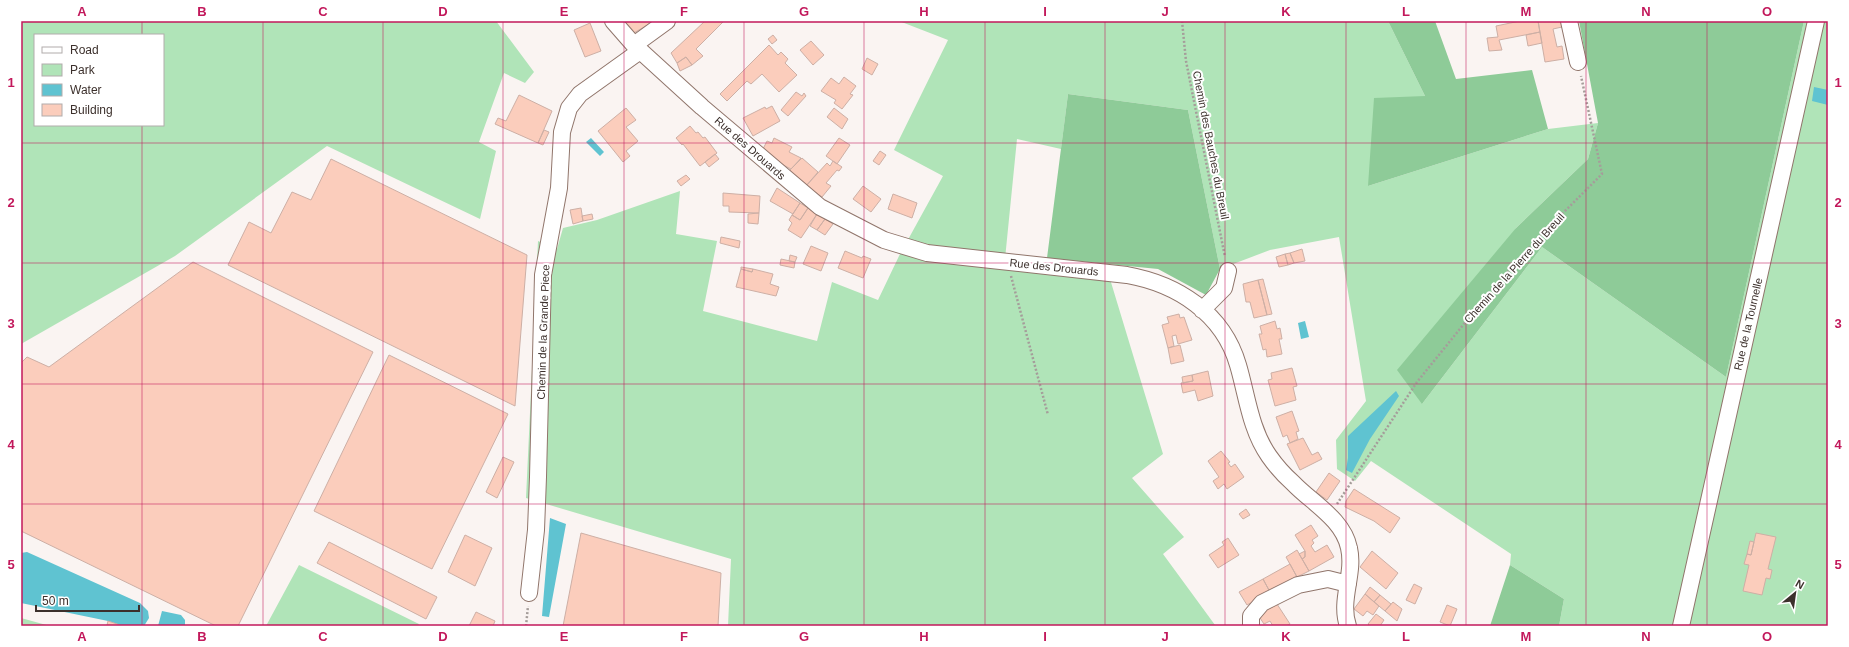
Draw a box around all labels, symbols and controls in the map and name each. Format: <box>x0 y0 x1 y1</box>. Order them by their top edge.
text: A <box>77 4 87 19</box>
text: B <box>197 4 207 19</box>
text: C <box>318 4 328 19</box>
text: D <box>438 4 448 19</box>
text: E <box>560 4 569 19</box>
text: F <box>680 4 688 19</box>
text: G <box>799 4 809 19</box>
text: H <box>919 4 929 19</box>
text: I <box>1043 4 1047 19</box>
text: J <box>1161 4 1169 19</box>
text: K <box>1281 4 1291 19</box>
text: L <box>1402 4 1410 19</box>
text: M <box>1521 4 1531 19</box>
text: N <box>1641 4 1651 19</box>
text: O <box>1762 4 1772 19</box>
legend <box>34 34 164 126</box>
text: Road <box>70 43 99 57</box>
text: Park <box>70 63 96 77</box>
street label: Chemin des Bauches du Breuil <box>1191 70 1231 220</box>
text: 1 <box>7 75 15 90</box>
text: 1 <box>1834 75 1842 90</box>
text: Water <box>70 83 102 97</box>
text: Building <box>70 103 113 117</box>
street label: Rue des Drouards <box>712 114 788 182</box>
text: 2 <box>7 195 15 210</box>
text: 2 <box>1834 195 1842 210</box>
street label: Chemin de la Pierre du Breuil <box>1461 211 1567 325</box>
street label: Rue des Drouards <box>1009 256 1100 278</box>
street label: Chemin de la Grande Piece <box>535 264 551 400</box>
street label: Rue de la Tournelle <box>1732 277 1764 371</box>
text: 3 <box>7 316 15 331</box>
text: 3 <box>1834 316 1842 331</box>
text: 4 <box>7 437 15 452</box>
text: 4 <box>1834 437 1842 452</box>
text: 5 <box>7 557 15 572</box>
text: 5 <box>1834 557 1842 572</box>
north arrow <box>1775 573 1815 613</box>
text: N <box>1793 577 1806 591</box>
scale bar <box>36 587 139 613</box>
text: 50 m <box>42 594 69 608</box>
text: A <box>77 629 87 644</box>
text: B <box>197 629 207 644</box>
text: C <box>318 629 328 644</box>
text: D <box>438 629 448 644</box>
text: E <box>560 629 569 644</box>
text: F <box>680 629 688 644</box>
text: G <box>799 629 809 644</box>
text: H <box>919 629 929 644</box>
text: I <box>1043 629 1047 644</box>
text: J <box>1161 629 1169 644</box>
text: K <box>1281 629 1291 644</box>
text: L <box>1402 629 1410 644</box>
text: M <box>1521 629 1531 644</box>
text: N <box>1641 629 1651 644</box>
text: O <box>1762 629 1772 644</box>

